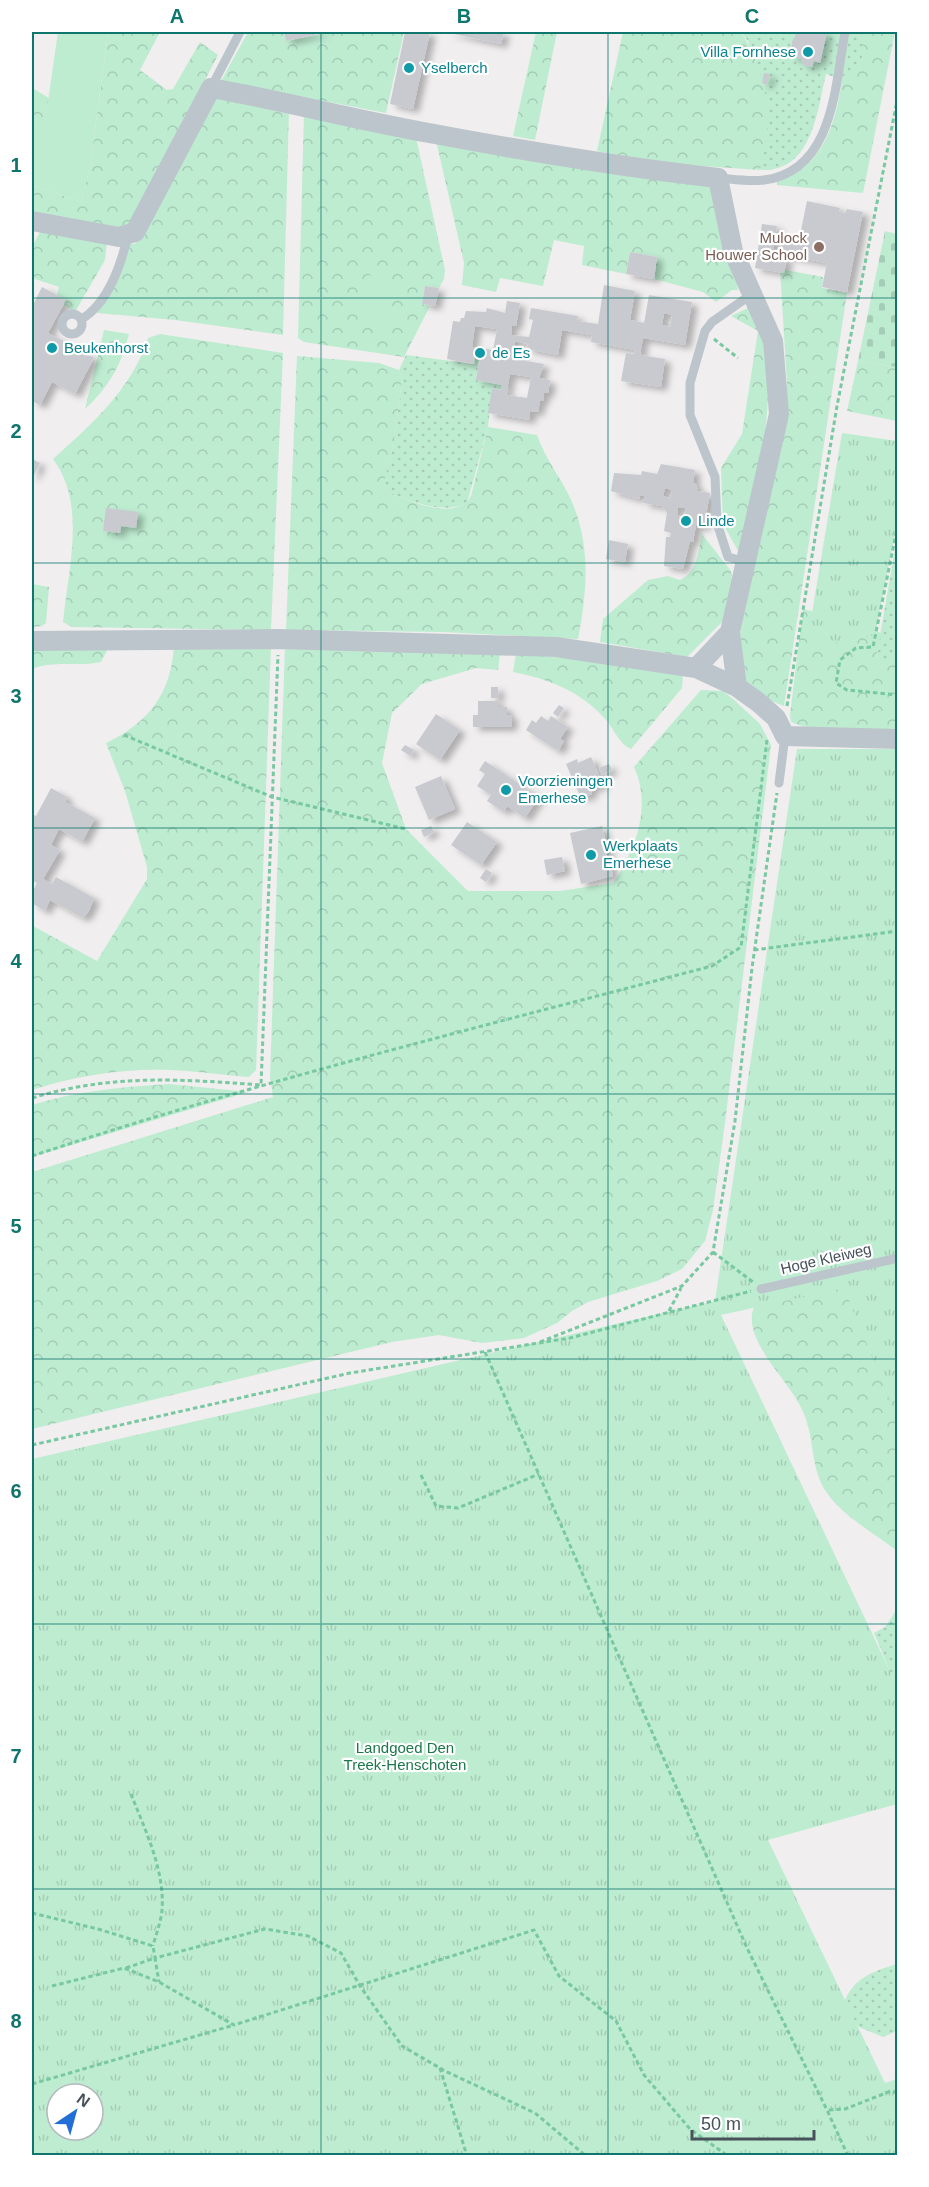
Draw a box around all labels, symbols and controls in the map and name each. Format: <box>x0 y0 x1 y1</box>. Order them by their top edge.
text: A <box>170 5 184 27</box>
text: B <box>457 5 471 27</box>
text: C <box>745 5 759 27</box>
place label: Villa Fornhese <box>700 43 796 60</box>
marker: Villa Fornhese <box>801 45 815 59</box>
place label: Yselberch <box>421 59 488 76</box>
marker: Yselberch <box>402 61 416 75</box>
text: 1 <box>10 154 22 176</box>
place label: Mulock Houwer School <box>705 229 807 263</box>
marker: Mulock Houwer School <box>812 240 826 254</box>
place label: Beukenhorst <box>64 339 149 356</box>
marker: Beukenhorst <box>45 341 59 355</box>
place label: de Es <box>492 344 530 361</box>
marker: de Es <box>473 346 487 360</box>
text: 2 <box>10 420 22 442</box>
place label: Linde <box>698 512 735 529</box>
marker: Linde <box>679 514 693 528</box>
text: 3 <box>10 685 22 707</box>
place label: Voorzieningen Emerhese <box>518 772 613 806</box>
marker: Voorzieningen Emerhese <box>499 783 513 797</box>
place label: Werkplaats Emerhese <box>603 837 678 871</box>
marker: Werkplaats Emerhese <box>584 848 598 862</box>
text: 4 <box>10 950 22 972</box>
text: 5 <box>10 1215 22 1237</box>
street label: Hoge Kleiweg <box>779 1240 873 1277</box>
text: 6 <box>10 1480 22 1502</box>
park label: Landgoed Den Treek-Henschoten <box>344 1739 466 1773</box>
text: 7 <box>10 1745 22 1767</box>
text: 8 <box>10 2010 22 2032</box>
north arrow <box>45 2082 105 2142</box>
text: N <box>74 2090 93 2111</box>
scale bar <box>692 2103 814 2141</box>
text: 50 m <box>701 2114 741 2134</box>

